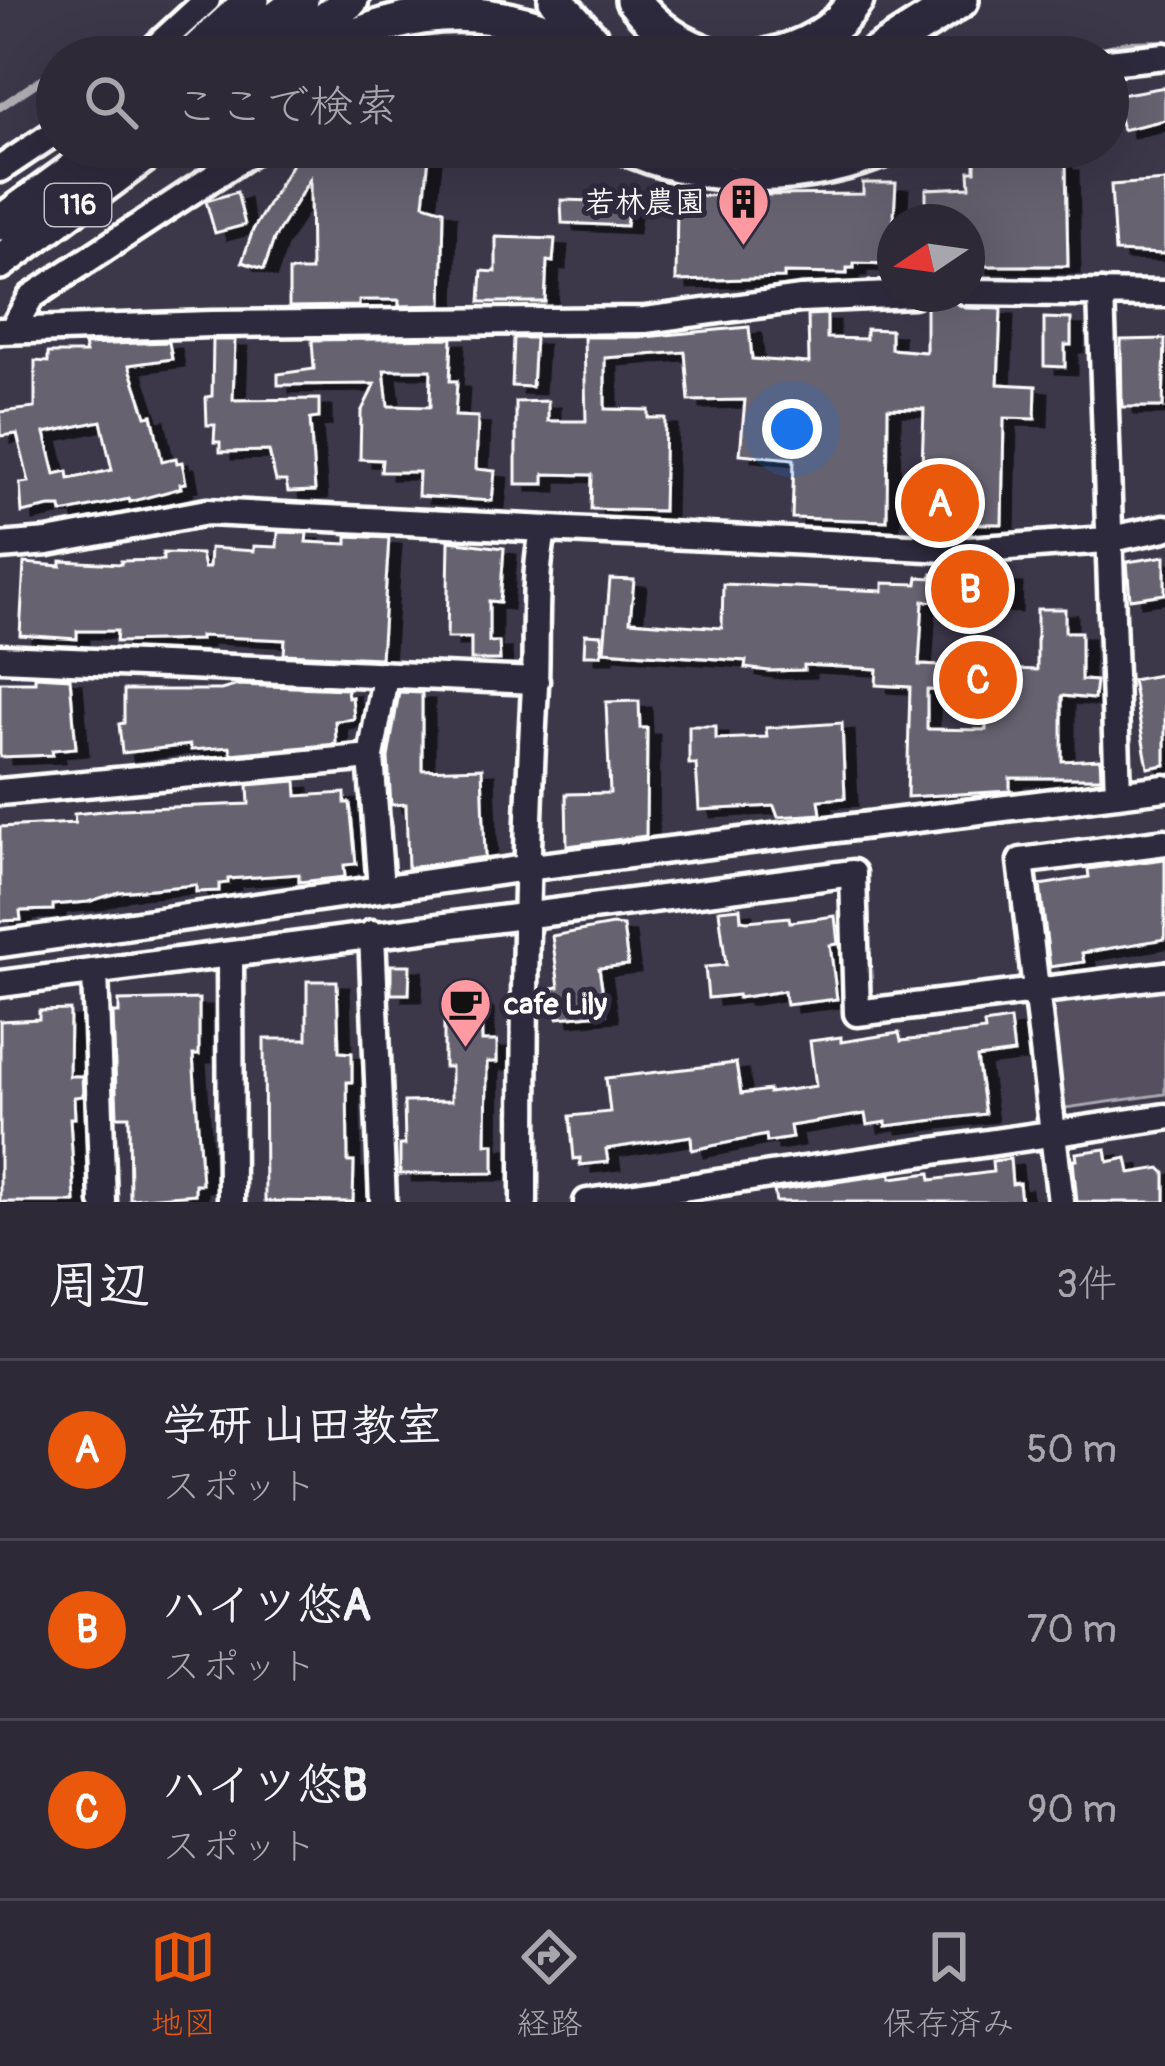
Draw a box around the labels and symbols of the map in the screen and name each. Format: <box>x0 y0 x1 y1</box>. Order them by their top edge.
building icon: 若林農園 <box>716 174 772 248</box>
road number: 116 <box>45 184 111 226</box>
place label: 若林農園 <box>585 184 705 221</box>
north arrow <box>877 204 985 312</box>
your location <box>762 399 822 459</box>
pin: A <box>901 458 979 548</box>
pin: B <box>931 544 1009 634</box>
pin: C <box>939 635 1017 725</box>
cafe icon: cafe Lily <box>437 976 493 1050</box>
place label: cafe Lily <box>503 986 607 1023</box>

